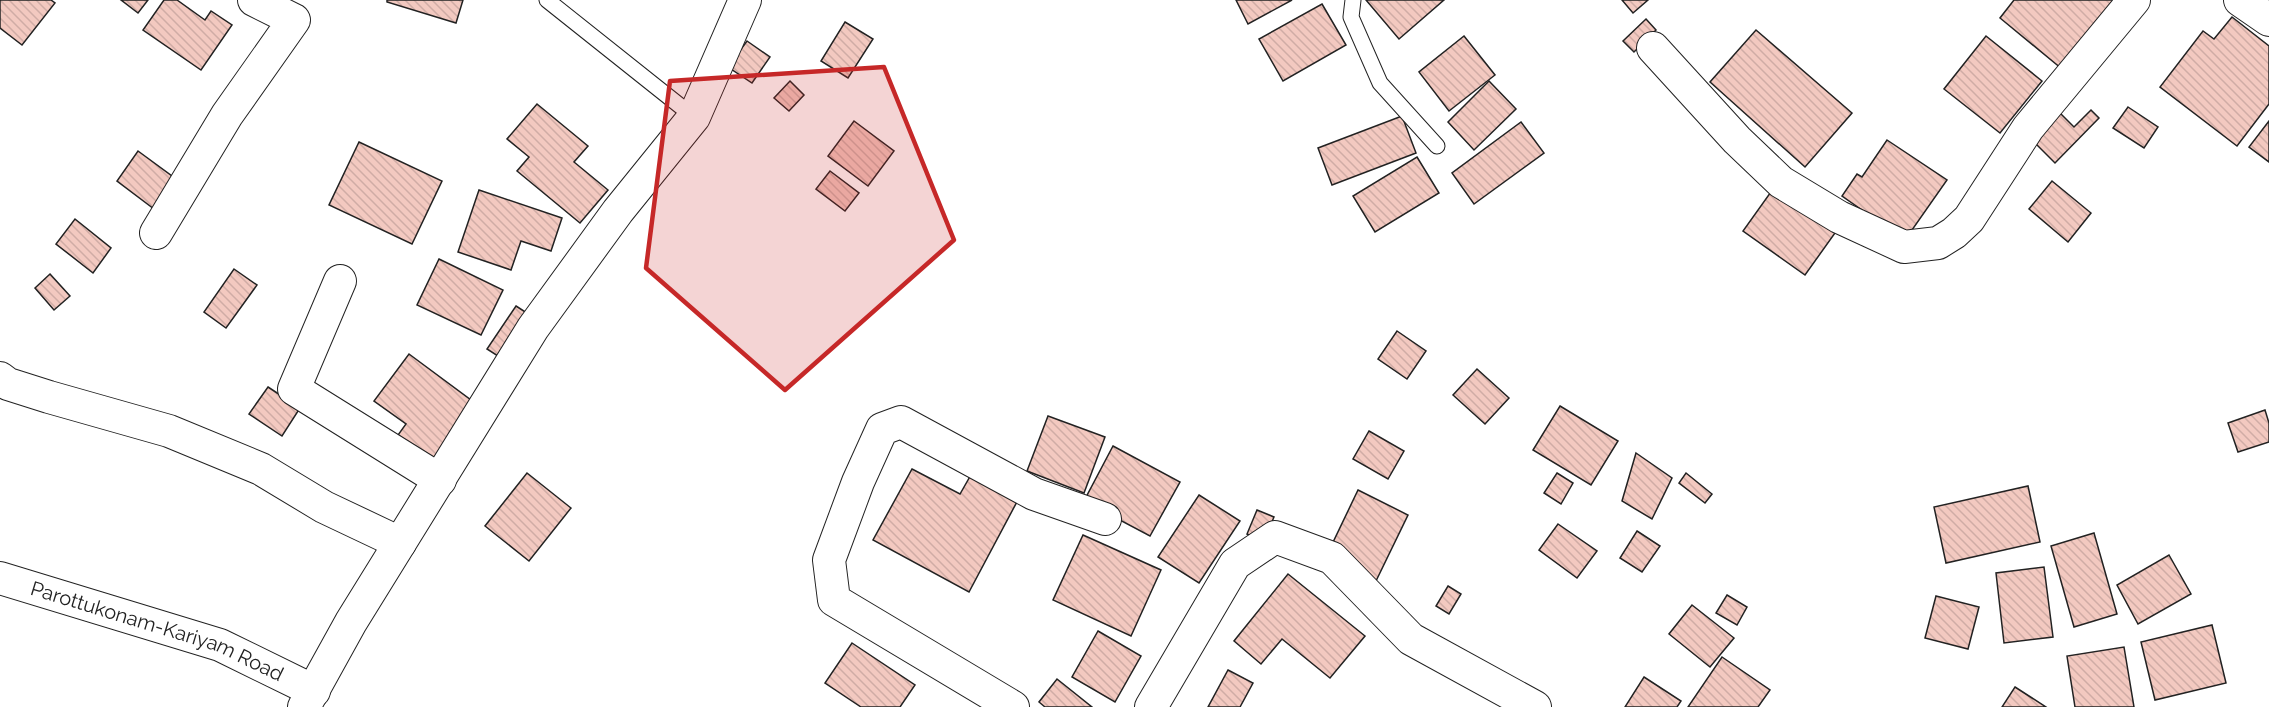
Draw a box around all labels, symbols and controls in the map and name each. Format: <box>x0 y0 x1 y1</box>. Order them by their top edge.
street label: Parottukonam-Kariyam Road <box>28 576 288 686</box>

